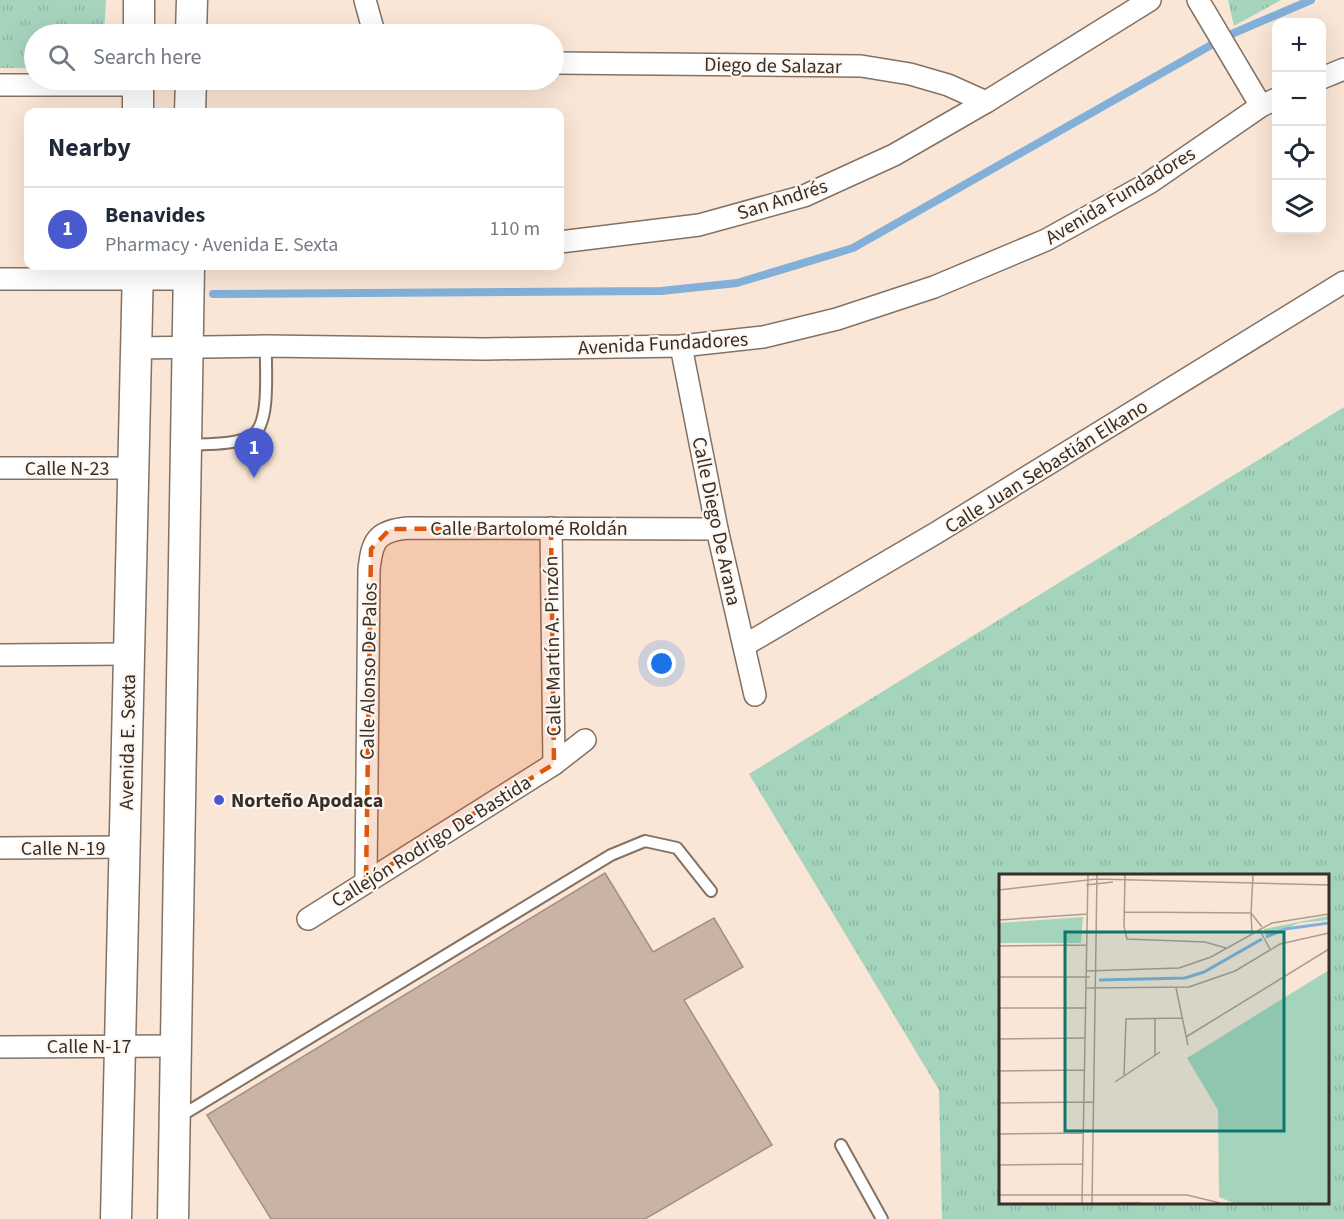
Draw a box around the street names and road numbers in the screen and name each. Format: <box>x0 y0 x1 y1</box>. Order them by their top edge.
street label: Diego de Salazar <box>704 51 842 81</box>
street label: Avenida Fundadores <box>1040 140 1201 252</box>
street label: San Andrés <box>733 172 831 228</box>
street label: Avenida Fundadores <box>577 326 749 362</box>
street label: Calle Juan Sebastián Elkano <box>940 393 1153 541</box>
street label: Calle Diego De Arana <box>684 434 748 608</box>
street label: Calle N-23 <box>25 455 109 483</box>
street label: Calle Bartolomé Roldán <box>430 515 628 543</box>
street label: Calle Martín A. Pinzón <box>537 555 569 737</box>
street label: Calle Alonso De Palos <box>353 582 385 760</box>
street label: Avenida E. Sexta <box>113 674 143 810</box>
street label: Callejón Rodrigo De Bastida <box>326 769 537 915</box>
street label: Calle N-19 <box>21 835 105 863</box>
street label: Calle N-17 <box>47 1033 131 1061</box>

